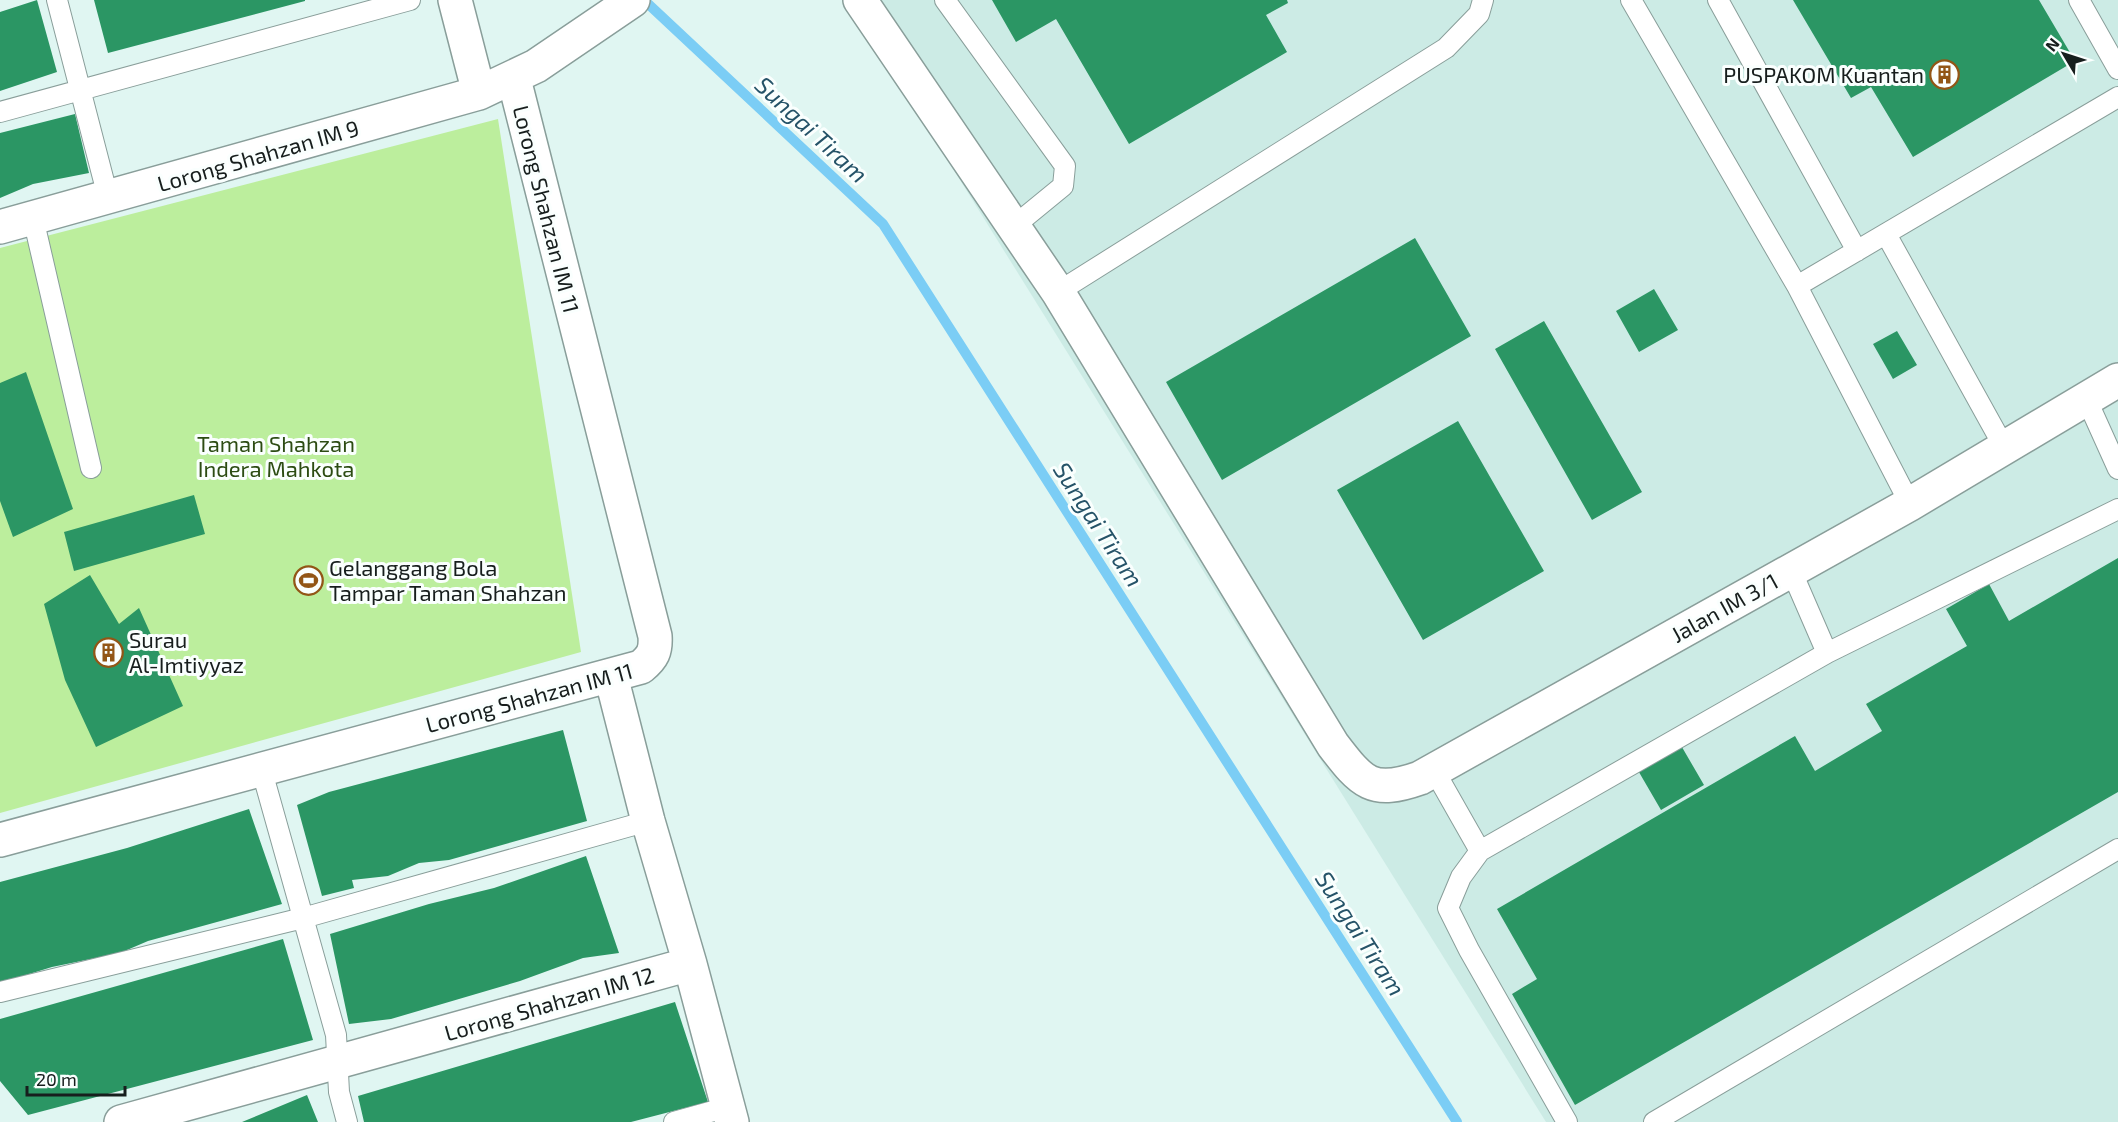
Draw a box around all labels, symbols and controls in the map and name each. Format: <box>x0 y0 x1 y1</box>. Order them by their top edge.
north arrow <box>2034 24 2094 84</box>
text: N <box>2041 34 2063 55</box>
building icon: PUSPAKOM Kuantan <box>1929 58 1961 90</box>
place label: PUSPAKOM Kuantan <box>1723 61 1924 87</box>
water label: Sungai Tiram <box>750 70 874 188</box>
street label: Lorong Shahzan IM 11 <box>509 102 585 316</box>
street label: Lorong Shahzan IM 9 <box>154 114 362 196</box>
park label: Taman Shahzan Indera Mahkota <box>197 430 355 481</box>
water label: Sungai Tiram <box>1048 456 1150 592</box>
place label: Gelanggang Bola Tampar Taman Shahzan <box>329 554 567 605</box>
sports icon: Gelanggang Bola Tampar Taman Shahzan <box>292 564 324 596</box>
street label: Jalan IM 3/1 <box>1666 567 1782 647</box>
place label: Surau Al-Imtiyyaz <box>129 626 244 677</box>
building icon: Surau Al-Imtiyyaz <box>92 636 124 668</box>
street label: Lorong Shahzan IM 11 <box>423 657 635 737</box>
water label: Sungai Tiram <box>1310 865 1412 1001</box>
street label: Lorong Shahzan IM 12 <box>441 961 657 1045</box>
scale bar <box>27 1059 124 1097</box>
text: 20 m <box>36 1068 77 1090</box>

